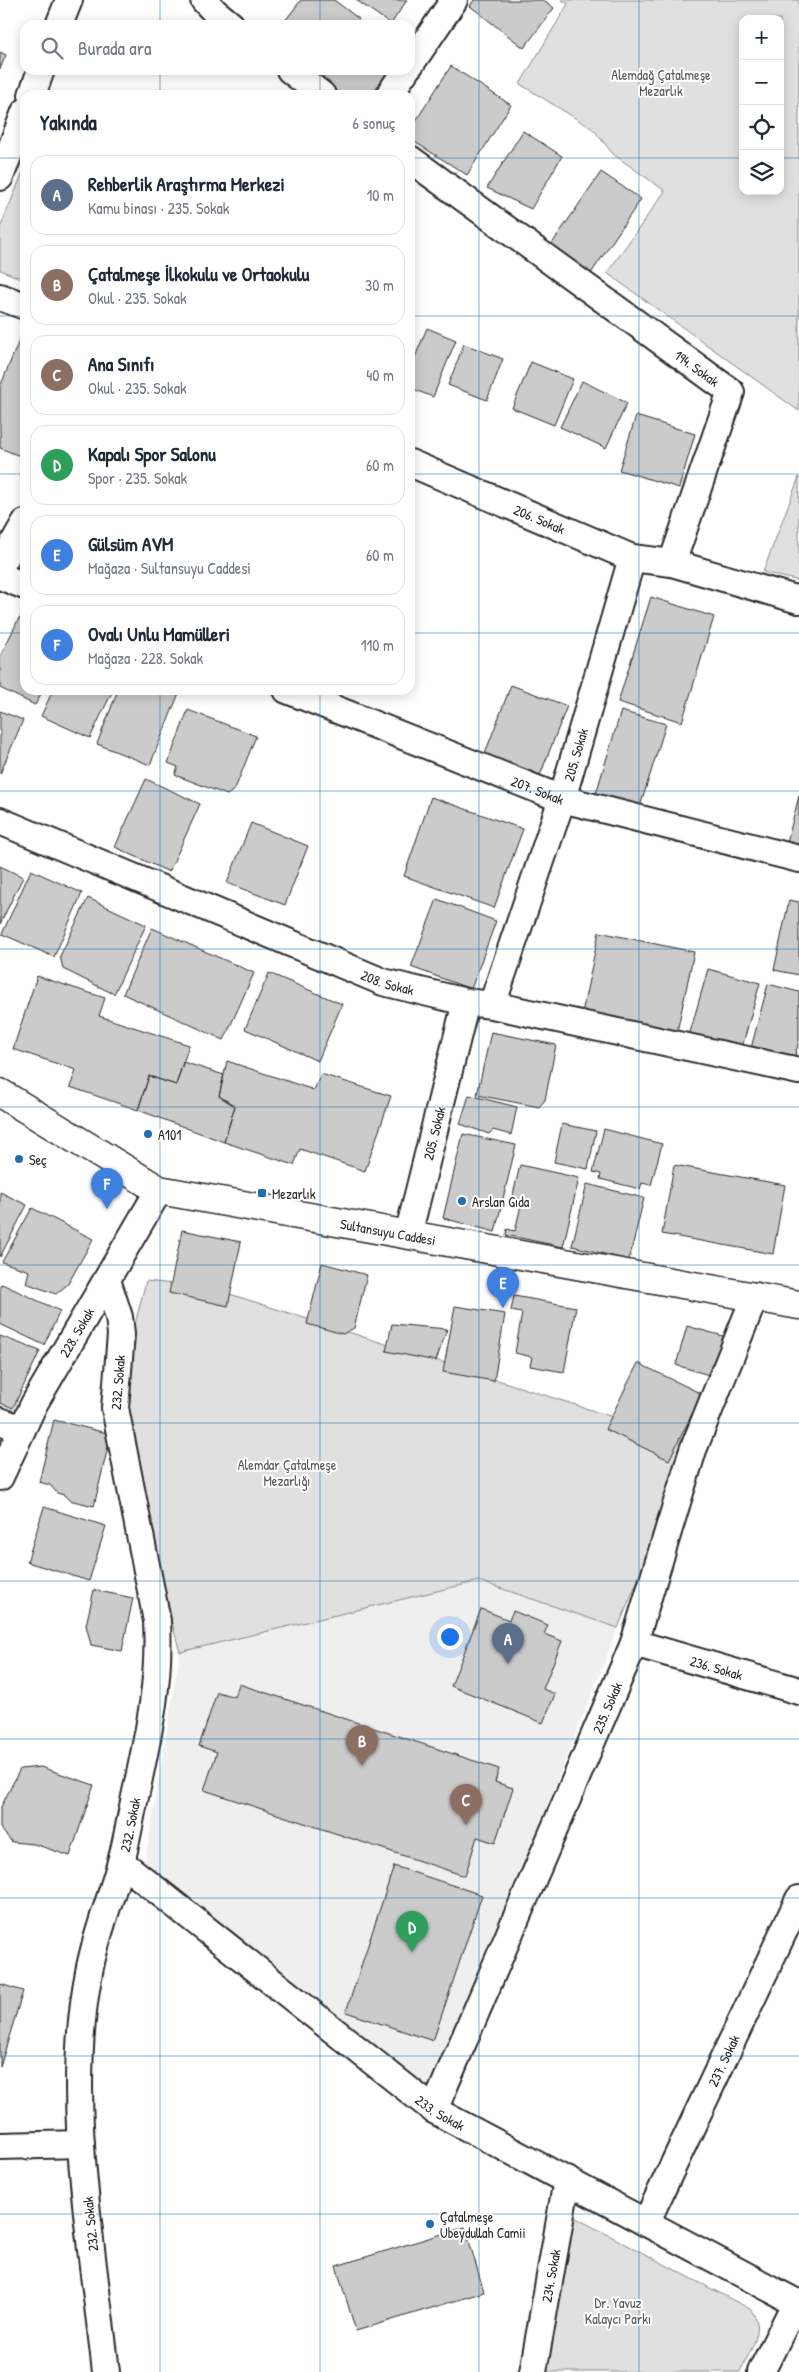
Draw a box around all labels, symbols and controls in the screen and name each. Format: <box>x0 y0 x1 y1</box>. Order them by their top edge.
map controls <box>739 15 784 195</box>
button: + <box>739 15 784 60</box>
search box <box>20 20 415 75</box>
icon: search <box>38 34 66 62</box>
text: Burada ara <box>78 35 151 61</box>
button: − <box>739 60 784 105</box>
park label: Alemdağ Çatalmeşe Mezarlık <box>611 65 711 100</box>
button: locate <box>739 105 784 150</box>
text: Yakında <box>40 108 97 137</box>
text: 6 sonuç <box>352 112 395 134</box>
button: layers <box>739 150 784 195</box>
text: Rehberlik Araştırma Merkezi <box>88 171 285 197</box>
text: A <box>53 184 61 206</box>
text: 10 m <box>366 184 394 206</box>
text: Kamu binası · 235. Sokak <box>88 197 229 219</box>
text: Çatalmeşe İlkokulu ve Ortaokulu <box>88 261 309 287</box>
text: B <box>53 274 61 296</box>
text: 30 m <box>365 274 394 296</box>
text: Okul · 235. Sokak <box>88 287 187 309</box>
street label: 194. Sokak <box>671 345 724 390</box>
text: Ana Sınıfı <box>88 351 155 377</box>
text: C <box>53 364 61 386</box>
text: 40 m <box>366 364 394 386</box>
text: Okul · 235. Sokak <box>88 377 187 399</box>
text: Kapalı Spor Salonu <box>88 441 216 467</box>
text: D <box>53 454 61 476</box>
text: 60 m <box>366 454 394 476</box>
text: Spor · 235. Sokak <box>88 467 187 489</box>
street label: 206. Sokak <box>511 499 568 538</box>
text: Gülsüm AVM <box>88 531 173 557</box>
text: E <box>53 544 61 566</box>
text: 60 m <box>366 544 394 566</box>
text: Mağaza · Sultansuyu Caddesi <box>88 557 251 579</box>
text: Ovalı Unlu Mamülleri <box>88 621 230 647</box>
text: F <box>54 634 60 656</box>
text: 110 m <box>361 634 394 656</box>
text: Mağaza · 228. Sokak <box>88 647 203 669</box>
street label: 205. Sokak <box>558 726 592 783</box>
street label: 207. Sokak <box>509 770 567 809</box>
street label: 208. Sokak <box>358 964 416 999</box>
street label: 205. Sokak <box>418 1104 449 1162</box>
place label: A101 <box>158 1125 181 1144</box>
marker: A101 <box>142 1128 154 1140</box>
place label: Seç <box>29 1150 47 1169</box>
marker: Seç <box>13 1153 25 1165</box>
pin: F <box>91 1168 123 1209</box>
place label: Mezarlık <box>272 1184 316 1203</box>
marker: Mezarlık <box>256 1187 268 1199</box>
place label: Arslan Gıda <box>472 1192 530 1211</box>
marker: Arslan Gıda <box>456 1195 468 1207</box>
street label: Sultansuyu Caddesi <box>339 1213 437 1249</box>
pin: E <box>487 1267 519 1308</box>
street label: 228. Sokak <box>54 1303 98 1360</box>
street label: 232. Sokak <box>105 1354 129 1410</box>
park label: Alemdar Çatalmeşe Mezarlığı <box>238 1455 337 1491</box>
pin: A <box>492 1623 524 1664</box>
your location <box>437 1624 463 1650</box>
street label: 236. Sokak <box>688 1650 745 1684</box>
street label: 235. Sokak <box>587 1679 626 1736</box>
pin: B <box>346 1725 378 1766</box>
pin: C <box>450 1784 482 1825</box>
street label: 232. Sokak <box>114 1796 144 1854</box>
pin: D <box>396 1911 428 1952</box>
street label: 237. Sokak <box>702 2031 743 2089</box>
street label: 233. Sokak <box>412 2090 469 2134</box>
street label: 232. Sokak <box>78 2196 102 2252</box>
place label: Çatalmeşe Ubeydullah Camii <box>440 2207 526 2243</box>
marker: Çatalmeşe Ubeydullah Camii <box>424 2218 436 2230</box>
street label: 234. Sokak <box>536 2247 564 2304</box>
park label: Dr. Yavuz Kalaycı Parkı <box>585 2293 651 2329</box>

